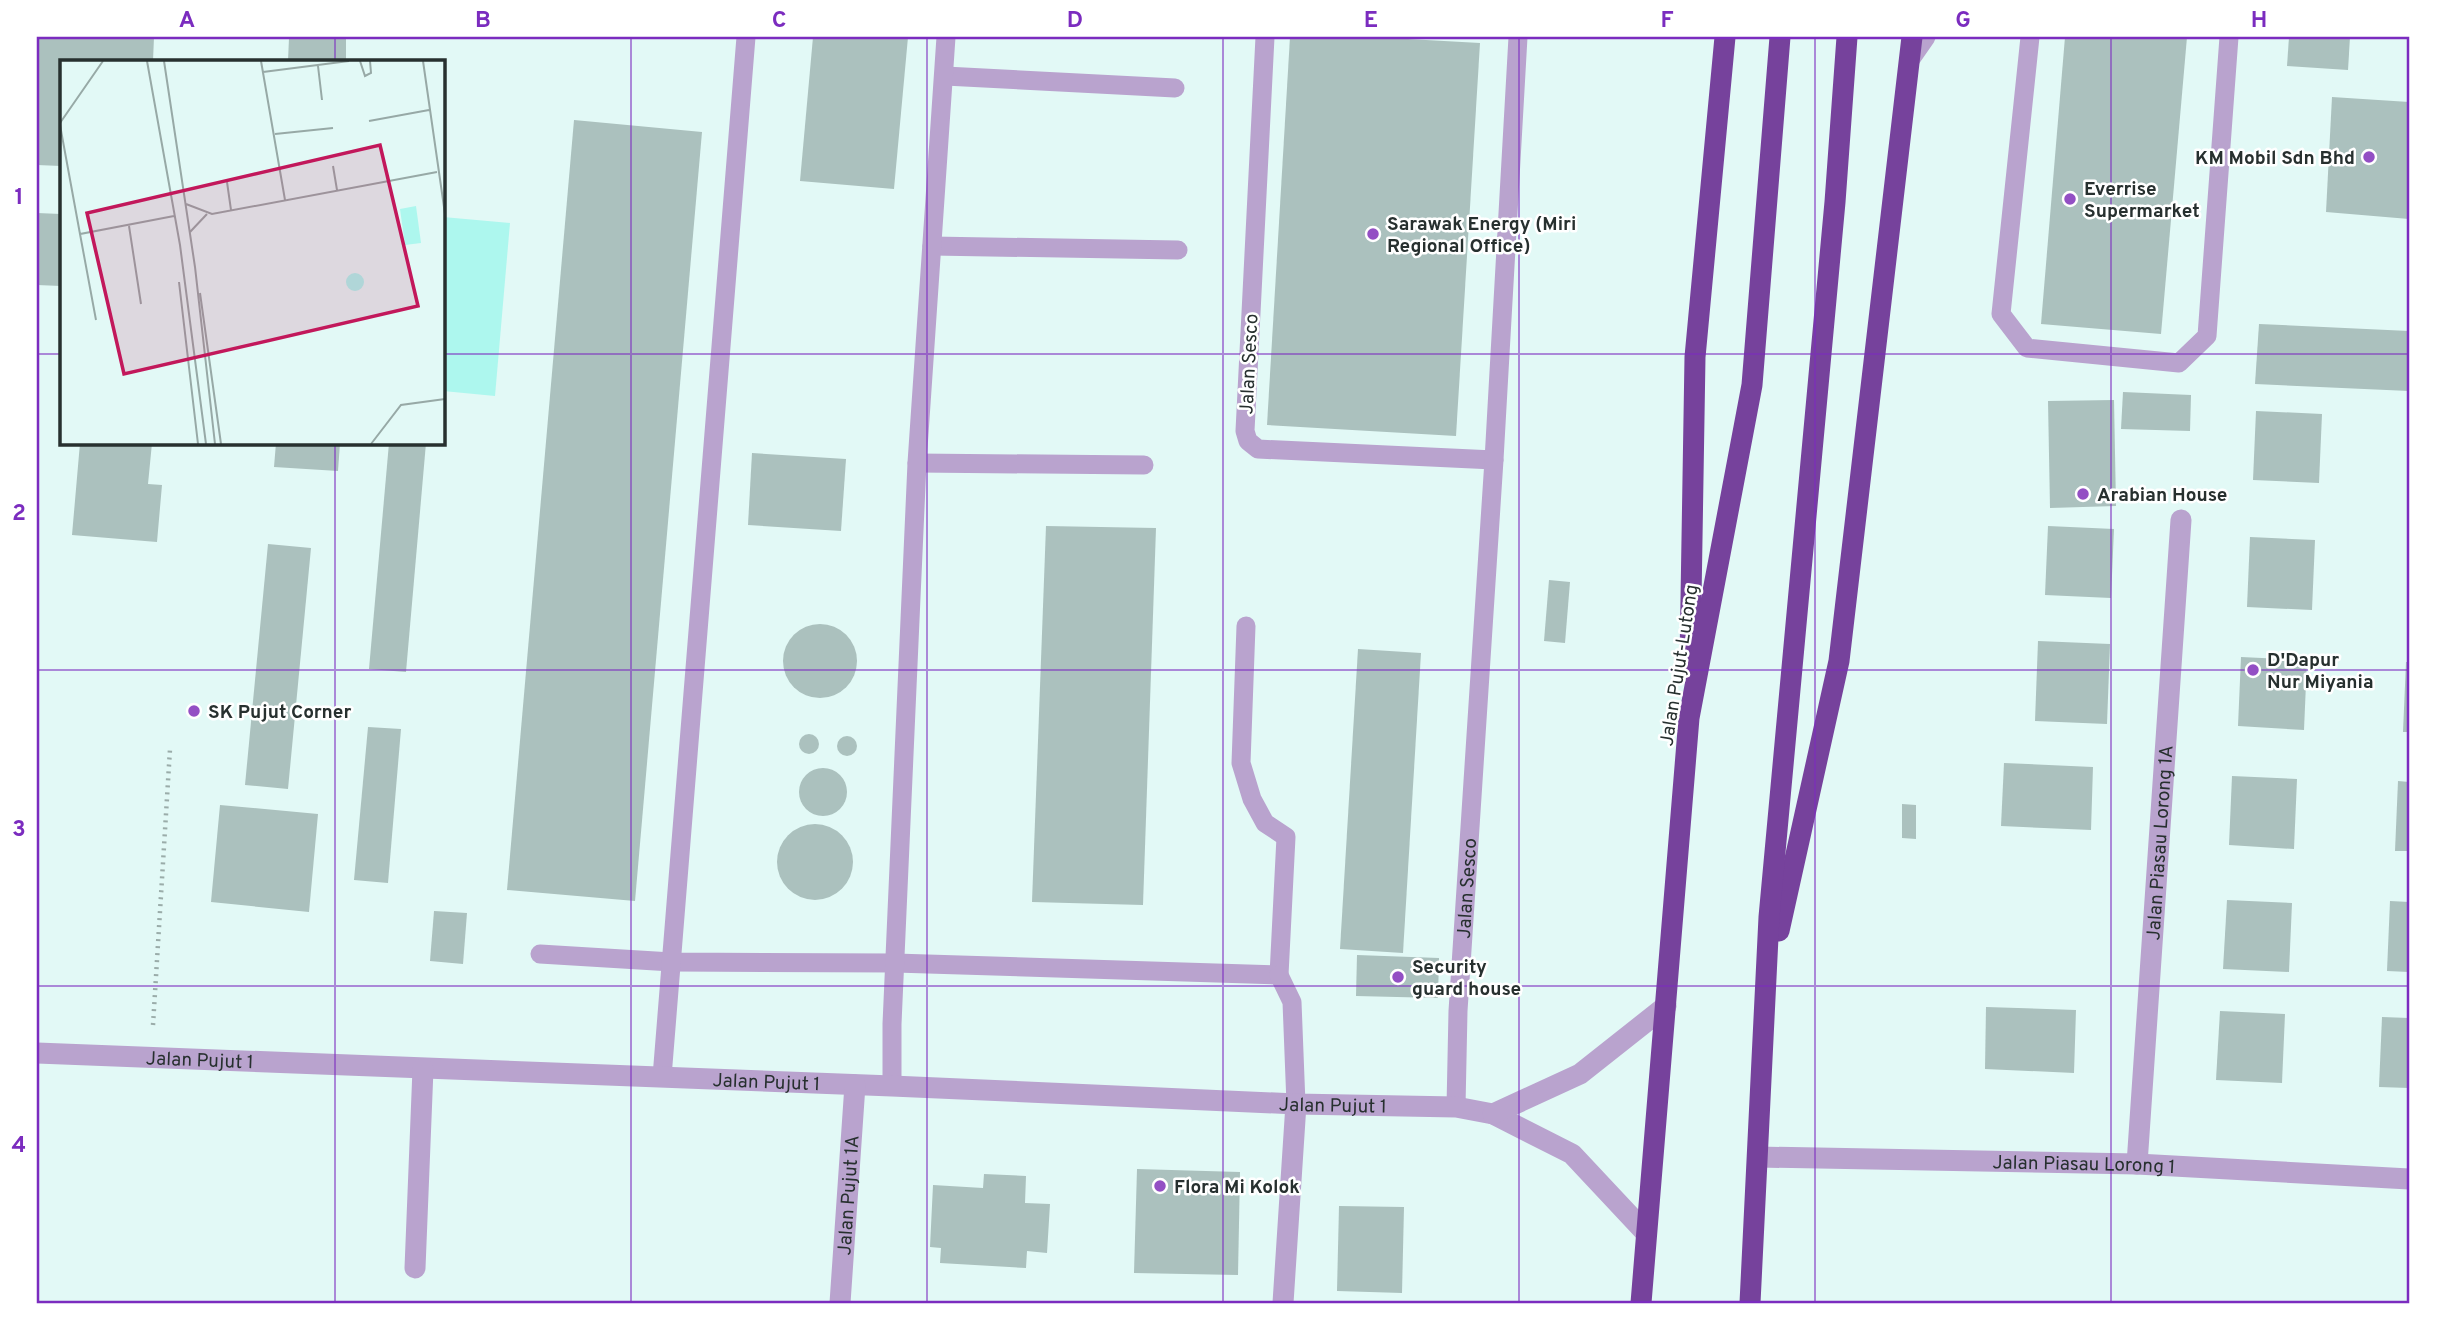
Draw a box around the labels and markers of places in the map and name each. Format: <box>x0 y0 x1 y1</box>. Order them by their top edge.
place label: KM Mobil Sdn Bhd <box>2195 147 2355 171</box>
marker: KM Mobil Sdn Bhd <box>2361 149 2377 165</box>
place label: Everrise Supermarket <box>2084 178 2200 224</box>
marker: Everrise Supermarket <box>2062 191 2078 207</box>
place label: Sarawak Energy (Miri Regional Office) <box>1387 213 1576 259</box>
marker: Sarawak Energy (Miri Regional Office) <box>1365 226 1381 242</box>
place label: Arabian House <box>2097 484 2227 508</box>
marker: Arabian House <box>2075 486 2091 502</box>
place label: D'Dapur Nur Miyania <box>2267 649 2374 695</box>
marker: D'Dapur Nur Miyania <box>2245 662 2261 678</box>
place label: SK Pujut Corner <box>208 701 351 725</box>
marker: SK Pujut Corner <box>186 703 202 719</box>
place label: Security guard house <box>1412 956 1521 1002</box>
marker: Security guard house <box>1390 969 1406 985</box>
place label: Flora Mi Kolok <box>1174 1176 1300 1200</box>
marker: Flora Mi Kolok <box>1152 1178 1168 1194</box>

